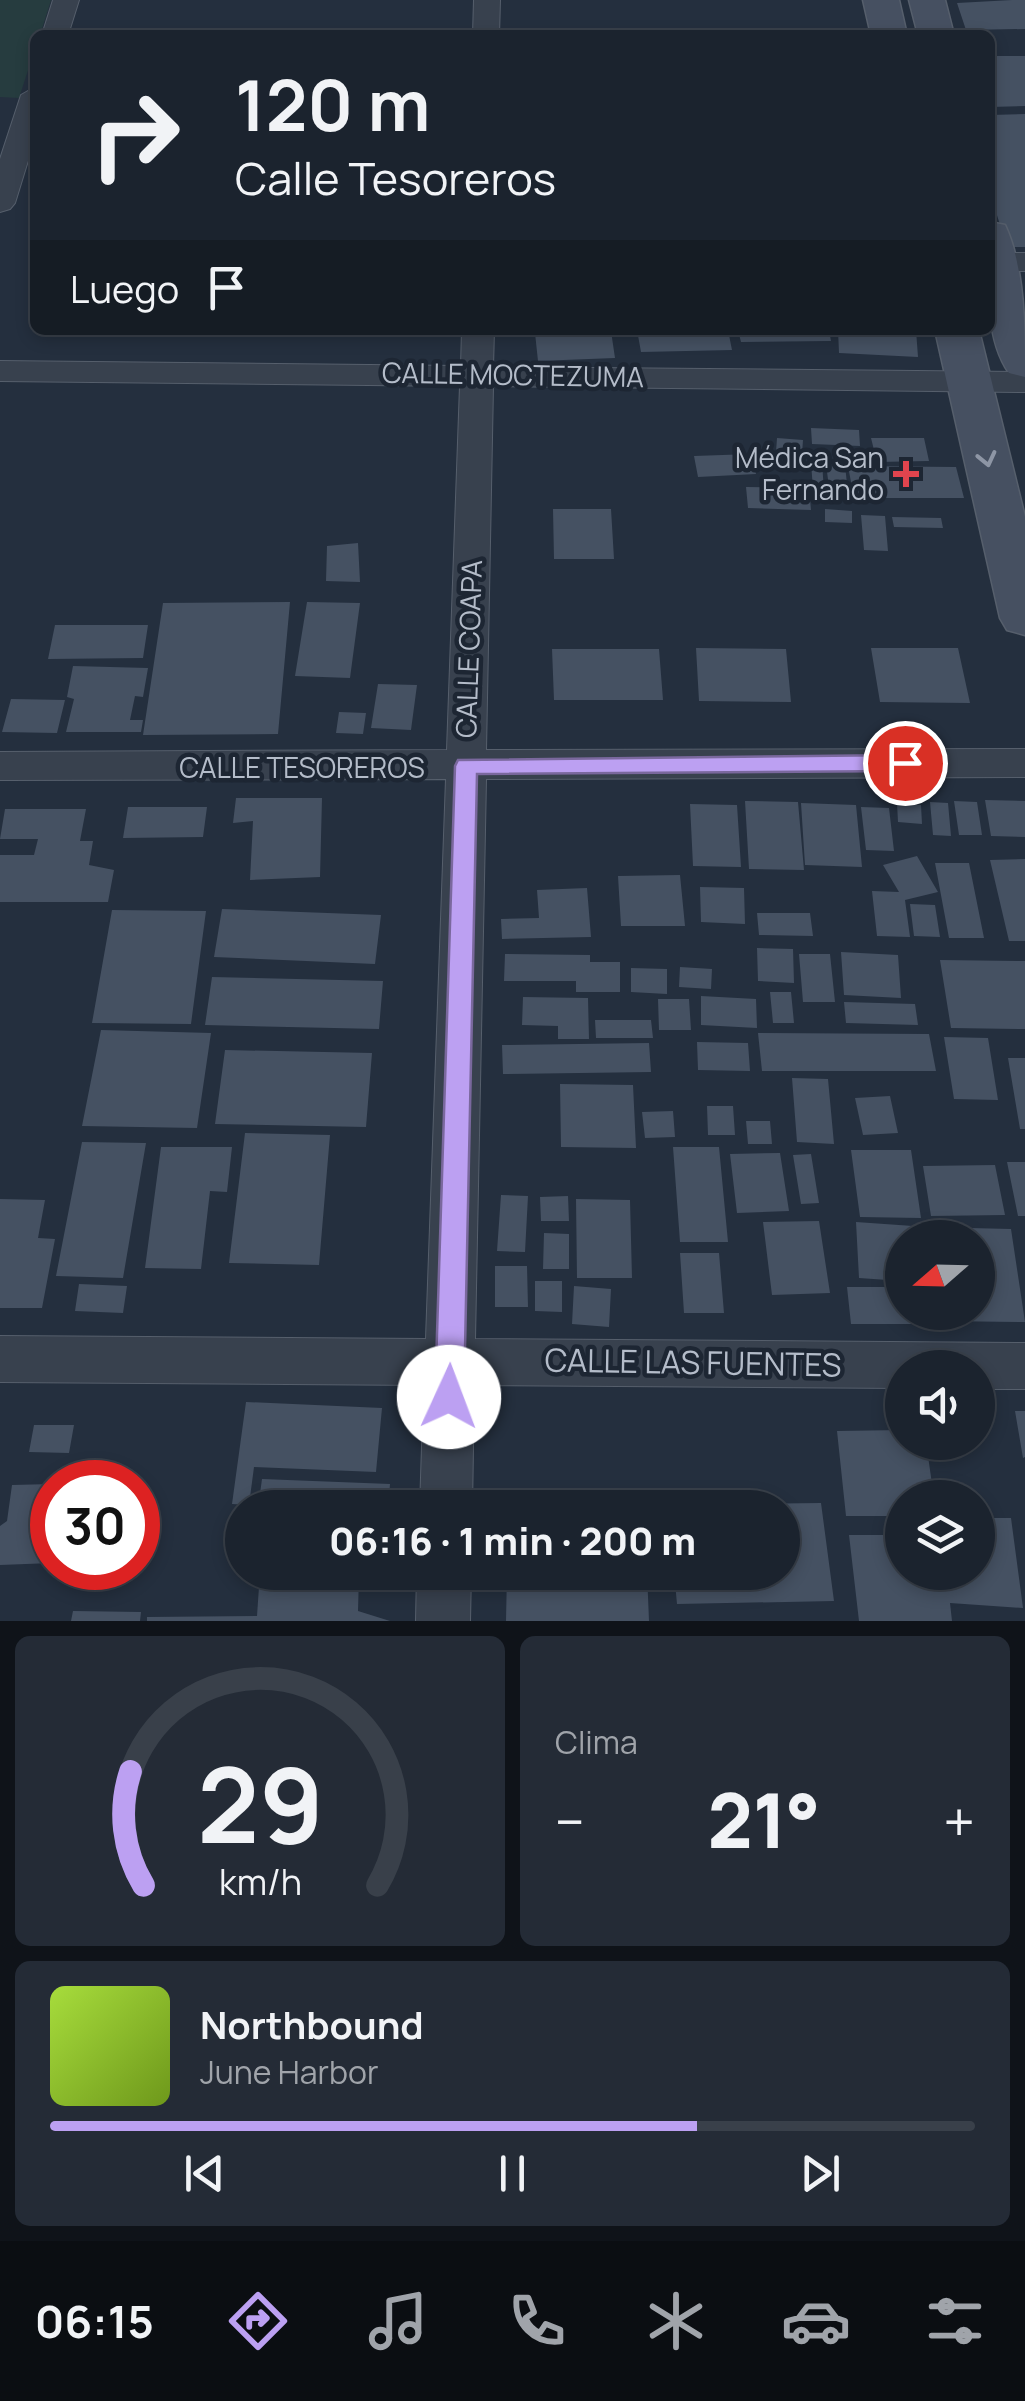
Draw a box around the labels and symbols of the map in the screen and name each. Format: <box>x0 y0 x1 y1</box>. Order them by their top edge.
street label: CALLE MOCTEZUMA <box>382 353 645 395</box>
place label: Médica San Fernando <box>735 438 884 508</box>
one-way arrow <box>975 450 996 467</box>
marker: Médica San Fernando <box>893 461 919 487</box>
street label: CALLE COAPA <box>446 559 490 739</box>
pin <box>863 721 948 806</box>
street label: CALLE TESOREROS <box>179 748 425 786</box>
north arrow <box>885 1220 995 1330</box>
street label: CALLE LAS FUENTES <box>544 1337 842 1387</box>
position arrow <box>397 1345 501 1449</box>
speed limit sign: 30 <box>30 1460 160 1590</box>

